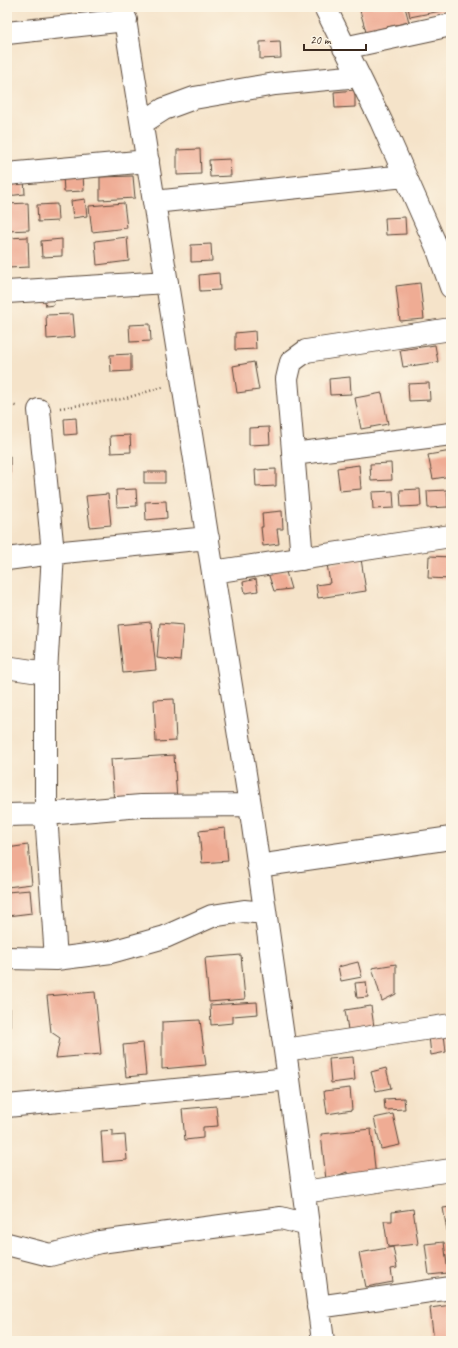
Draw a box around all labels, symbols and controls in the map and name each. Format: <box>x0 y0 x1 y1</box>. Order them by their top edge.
scale bar <box>304 26 366 52</box>
text: 20 m <box>310 32 332 48</box>

